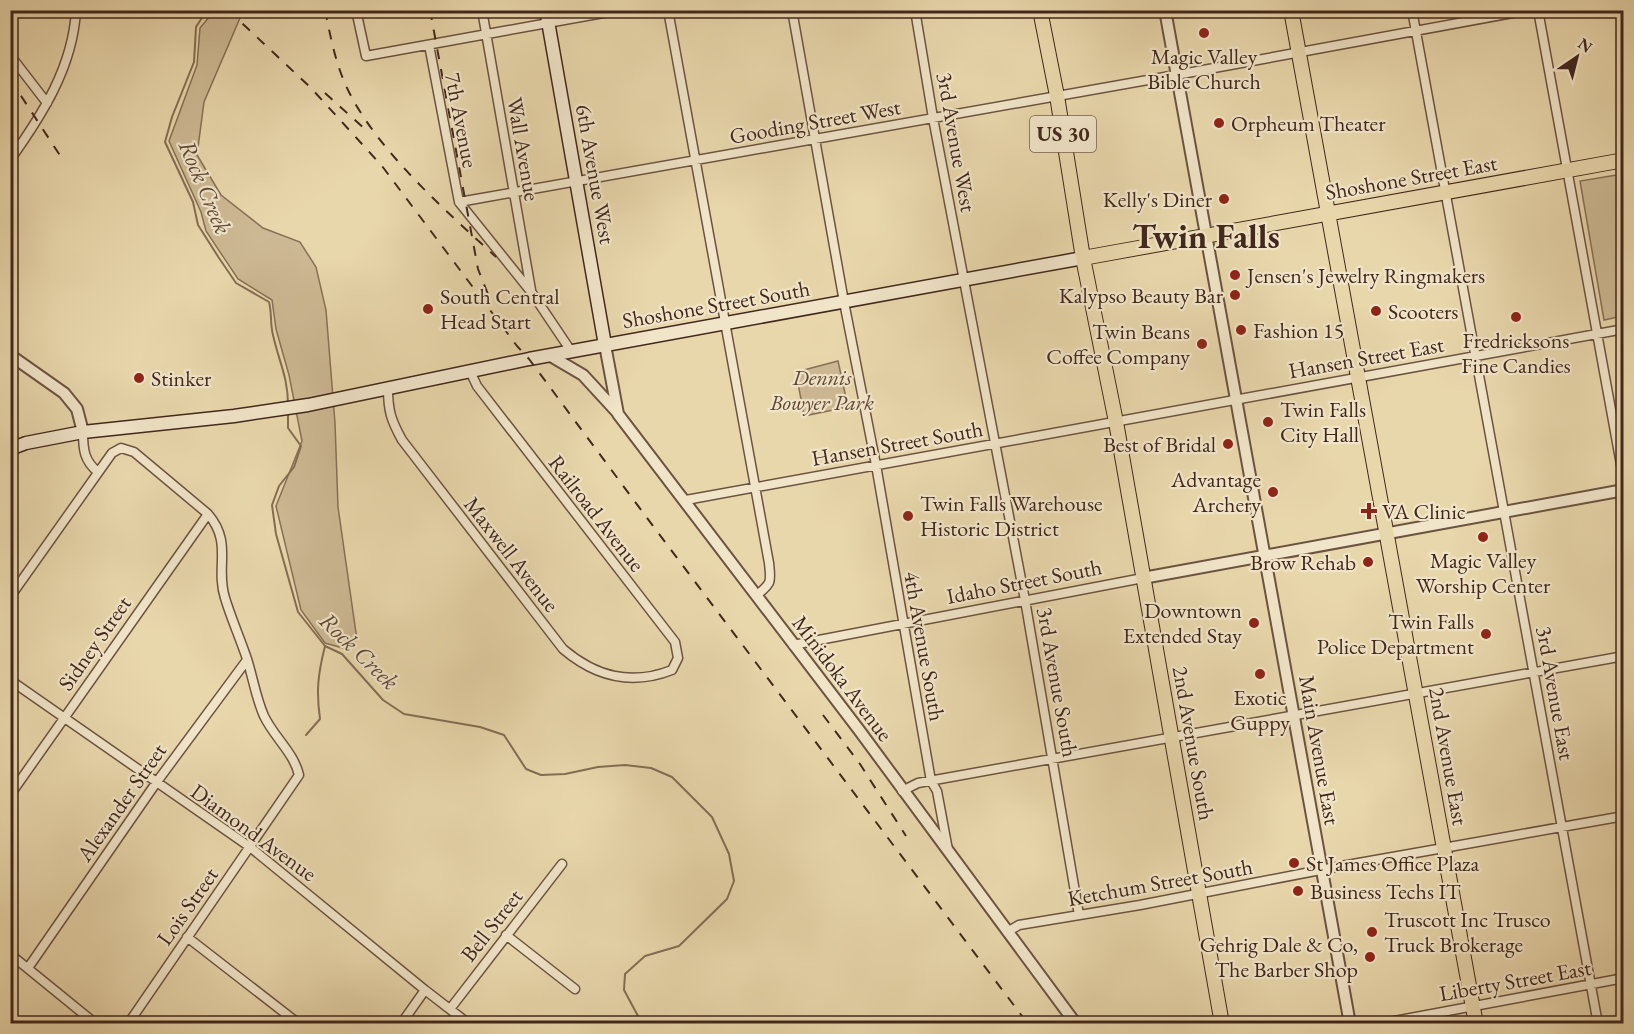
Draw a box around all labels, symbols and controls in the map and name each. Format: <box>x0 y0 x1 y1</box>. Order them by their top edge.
marker: Magic Valley Bible Church <box>1197 26 1211 40</box>
north arrow <box>1547 27 1607 87</box>
text: N <box>1574 33 1597 57</box>
place label: Magic Valley Bible Church <box>1147 42 1261 96</box>
street label: 7th Avenue <box>438 70 485 171</box>
street label: 3rd Avenue West <box>930 70 983 214</box>
street label: Gooding Street West <box>727 92 903 151</box>
street label: Wall Avenue <box>500 95 547 204</box>
street label: 6th Avenue West <box>569 102 622 246</box>
place label: Orpheum Theater <box>1231 109 1386 138</box>
road number: US 30 <box>1030 116 1096 152</box>
marker: Orpheum Theater <box>1212 116 1226 130</box>
water label: Rock Creek <box>172 135 239 239</box>
street label: Shoshone Street East <box>1323 148 1499 207</box>
place label: Kelly's Diner <box>1103 185 1213 214</box>
marker: Kelly's Diner <box>1217 192 1231 206</box>
district label: Twin Falls <box>1132 214 1280 258</box>
place label: Jensen's Jewelry Ringmakers <box>1245 261 1485 290</box>
marker: Jensen's Jewelry Ringmakers <box>1228 268 1242 282</box>
street label: Shoshone Street South <box>620 274 812 335</box>
place label: Kalypso Beauty Bar <box>1059 281 1224 310</box>
place label: South Central Head Start <box>440 282 559 336</box>
marker: Kalypso Beauty Bar <box>1228 288 1242 302</box>
place label: Scooters <box>1388 297 1458 326</box>
marker: South Central Head Start <box>421 302 435 316</box>
marker: Scooters <box>1369 304 1383 318</box>
marker: Fredricksons Fine Candies <box>1509 310 1523 324</box>
place label: Fashion 15 <box>1253 316 1344 345</box>
place label: Twin Beans Coffee Company <box>1046 317 1190 371</box>
marker: Fashion 15 <box>1234 323 1248 337</box>
place label: Fredricksons Fine Candies <box>1461 326 1571 380</box>
street label: Hansen Street East <box>1286 330 1446 385</box>
marker: Twin Beans Coffee Company <box>1195 337 1209 351</box>
park label: Dennis Bowyer Park <box>769 363 874 417</box>
place label: Stinker <box>151 364 212 393</box>
marker: Stinker <box>132 371 146 385</box>
place label: Twin Falls City Hall <box>1280 395 1366 449</box>
street label: Hansen Street South <box>809 414 985 473</box>
marker: Twin Falls City Hall <box>1261 415 1275 429</box>
place label: Best of Bridal <box>1103 430 1216 459</box>
marker: Best of Bridal <box>1221 437 1235 451</box>
street label: Railroad Avenue <box>542 449 652 578</box>
place label: Advantage Archery <box>1170 465 1261 519</box>
marker: Advantage Archery <box>1266 485 1280 499</box>
place label: Twin Falls Warehouse Historic District <box>920 489 1103 543</box>
street label: Maxwell Avenue <box>457 491 566 618</box>
place label: VA Clinic <box>1382 497 1466 526</box>
marker: VA Clinic <box>1360 502 1378 520</box>
marker: Twin Falls Warehouse Historic District <box>901 509 915 523</box>
marker: Magic Valley Worship Center <box>1476 530 1490 544</box>
place label: Magic Valley Worship Center <box>1416 546 1551 600</box>
place label: Brow Rehab <box>1250 548 1356 577</box>
street label: Idaho Street South <box>944 552 1104 611</box>
marker: Brow Rehab <box>1361 555 1375 569</box>
street label: 4th Avenue South <box>897 569 952 723</box>
street label: Sidney Street <box>51 590 138 696</box>
place label: Downtown Extended Stay <box>1123 596 1242 650</box>
water label: Rock Creek <box>313 605 406 696</box>
street label: 3rd Avenue South <box>1030 605 1085 759</box>
place label: Twin Falls Police Department <box>1317 607 1474 661</box>
street label: Minidoka Avenue <box>786 609 900 747</box>
marker: Downtown Extended Stay <box>1247 616 1261 630</box>
street label: 3rd Avenue East <box>1529 624 1582 762</box>
marker: Twin Falls Police Department <box>1479 627 1493 641</box>
street label: 2nd Avenue South <box>1166 664 1221 823</box>
marker: Exotic Guppy <box>1253 667 1267 681</box>
street label: Main Avenue East <box>1292 673 1347 827</box>
place label: Exotic Guppy <box>1230 683 1290 737</box>
street label: 2nd Avenue East <box>1422 685 1475 828</box>
street label: Alexander Street <box>69 737 173 868</box>
street label: Diamond Avenue <box>185 777 323 888</box>
place label: St James Office Plaza <box>1306 849 1479 878</box>
street label: Ketchum Street South <box>1065 852 1255 913</box>
marker: St James Office Plaza <box>1287 856 1301 870</box>
street label: Lois Street <box>150 861 225 951</box>
place label: Business Techs IT <box>1310 877 1461 906</box>
street label: Bell Street <box>454 883 529 968</box>
marker: Business Techs IT <box>1291 884 1305 898</box>
place label: Truscott Inc Trusco Truck Brokerage <box>1384 905 1551 959</box>
marker: Truscott Inc Trusco Truck Brokerage <box>1365 925 1379 939</box>
place label: Gehrig Dale & Co, The Barber Shop <box>1200 930 1358 984</box>
marker: Gehrig Dale & Co, The Barber Shop <box>1363 950 1377 964</box>
street label: Liberty Street East <box>1437 953 1593 1008</box>

